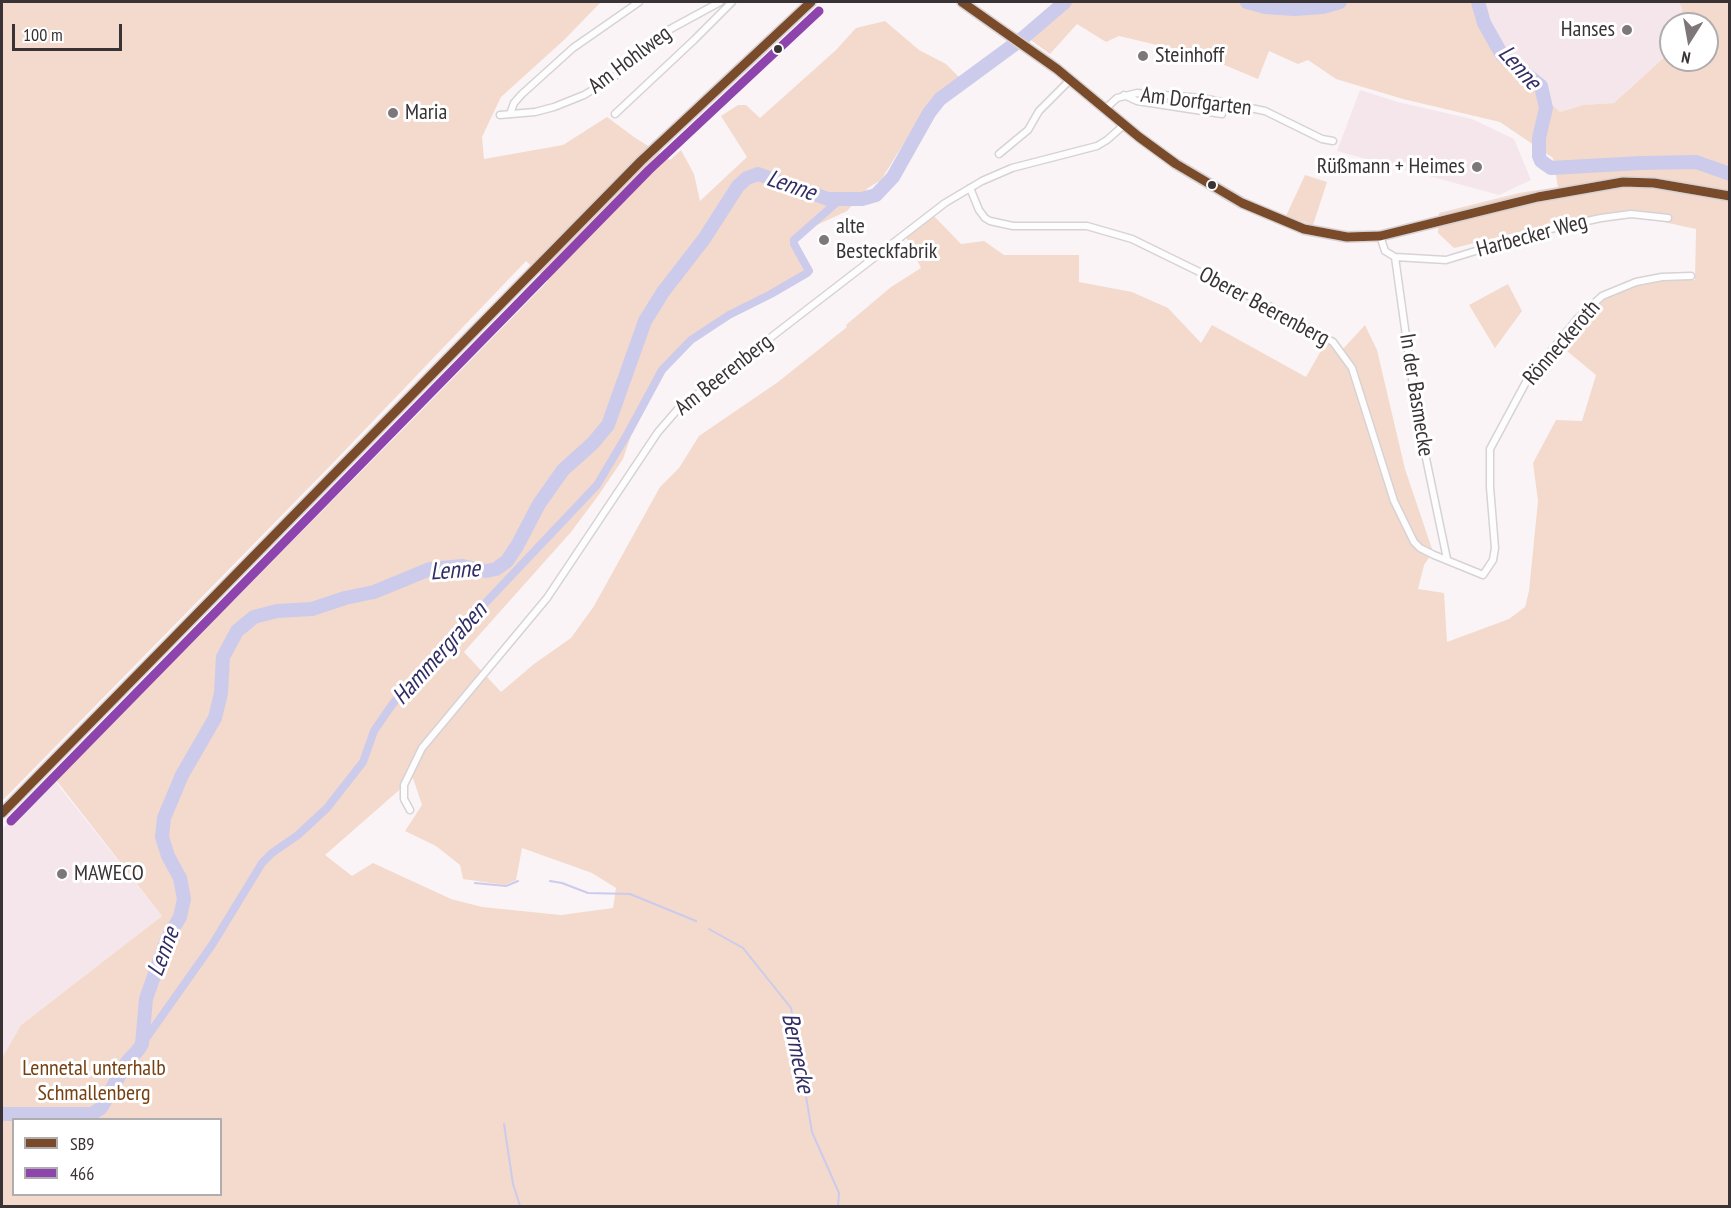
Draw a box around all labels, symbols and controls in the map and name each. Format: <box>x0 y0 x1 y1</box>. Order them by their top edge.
scale bar <box>15 12 124 50</box>
north arrow <box>1659 12 1719 72</box>
place label: Hanses <box>1561 17 1615 43</box>
street label: Am Hohlweg <box>583 20 677 100</box>
text: 100 m <box>23 23 63 46</box>
marker: Hanses <box>1620 23 1634 37</box>
water label: Lenne <box>1492 40 1546 96</box>
unlabelled marker <box>772 43 784 55</box>
place label: Steinhoff <box>1155 43 1224 69</box>
text: N <box>1680 47 1692 68</box>
marker: Steinhoff <box>1136 49 1150 63</box>
street label: Am Dorfgarten <box>1139 82 1253 122</box>
place label: Maria <box>405 100 447 126</box>
marker: Maria <box>386 106 400 120</box>
place label: Rüßmann + Heimes <box>1317 154 1465 180</box>
marker: Rüßmann + Heimes <box>1470 160 1484 174</box>
water label: Lenne <box>763 164 819 208</box>
unlabelled marker <box>1206 179 1218 191</box>
street label: Harbecker Weg <box>1474 209 1590 263</box>
place label: alte Besteckfabrik <box>836 214 937 266</box>
marker: alte Besteckfabrik <box>817 233 831 247</box>
street label: Oberer Beerenberg <box>1194 262 1334 352</box>
street label: Rönneckeroth <box>1518 295 1606 391</box>
street label: Am Beerenberg <box>670 329 778 421</box>
street label: In der Basmecke <box>1393 332 1439 458</box>
water label: Lenne <box>429 555 481 587</box>
water label: Hammergraben <box>387 597 493 711</box>
place label: MAWECO <box>74 861 144 887</box>
marker: MAWECO <box>55 867 69 881</box>
water label: Lenne <box>142 924 186 980</box>
water label: Bermecke <box>775 1011 819 1095</box>
park label: Lennetal unterhalb Schmallenberg <box>22 1056 166 1108</box>
legend <box>12 1118 222 1196</box>
text: SB9 <box>70 1132 94 1155</box>
text: 466 <box>70 1162 94 1185</box>

